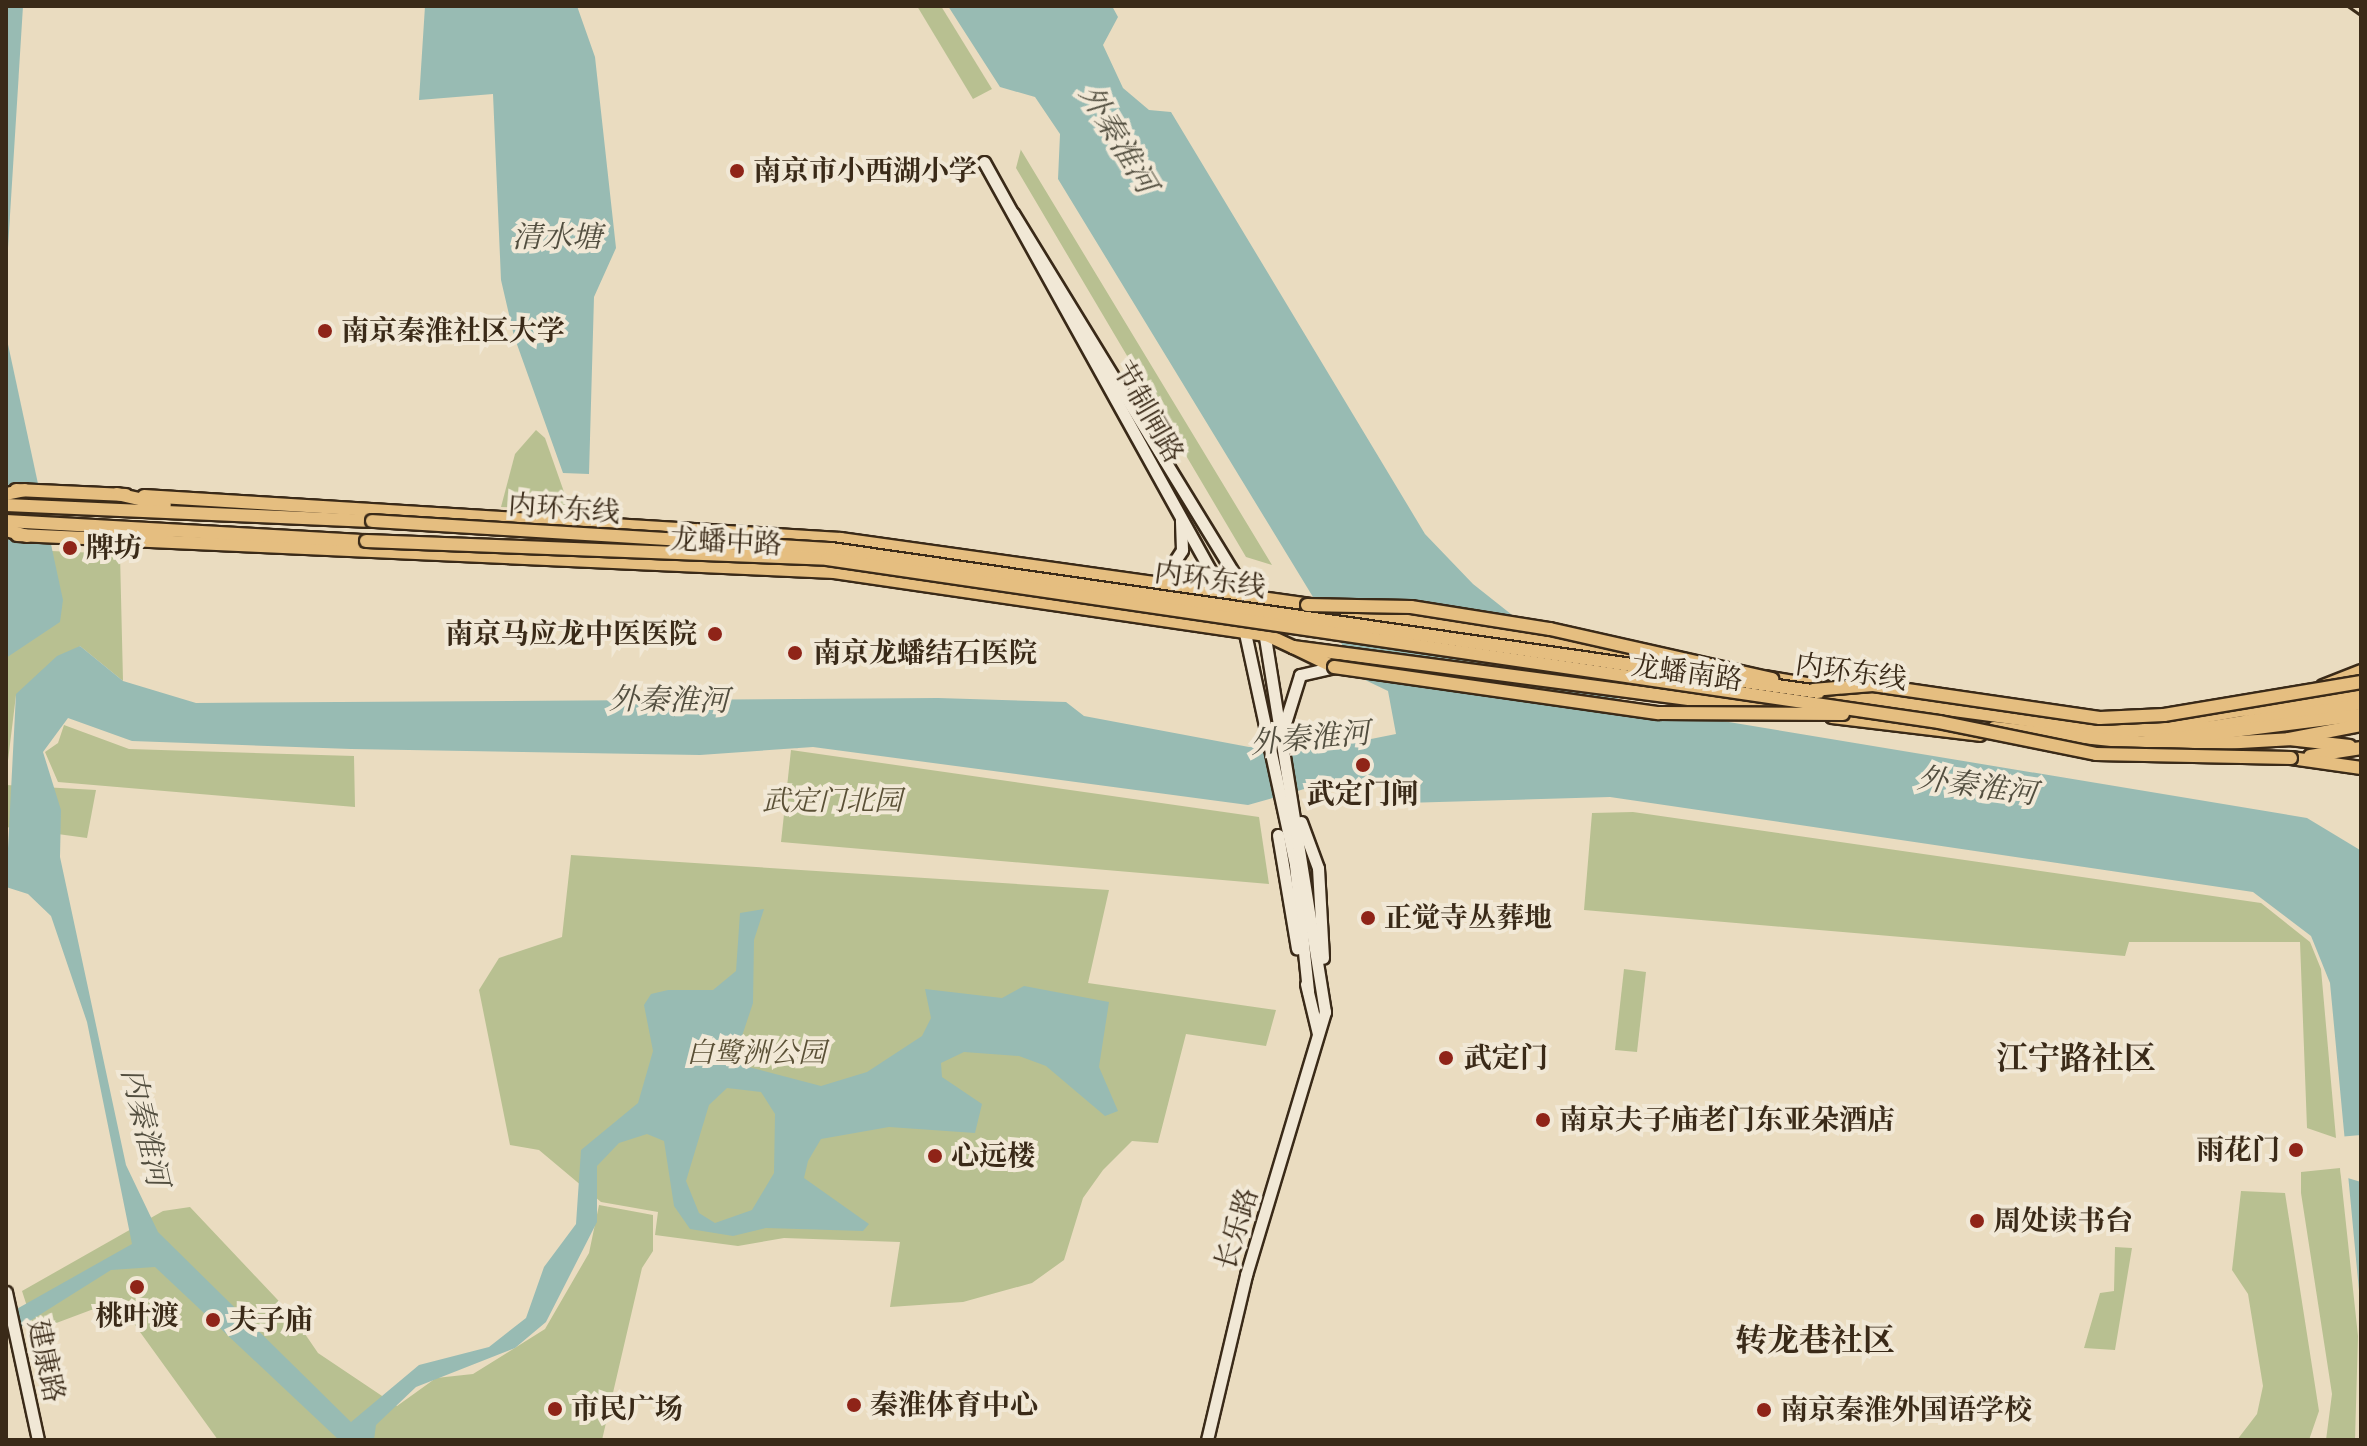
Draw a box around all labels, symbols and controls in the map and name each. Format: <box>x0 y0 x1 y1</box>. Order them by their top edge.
water label: 外秦淮河 <box>1072 78 1164 200</box>
place label: 南京市小西湖小学 <box>753 154 977 188</box>
marker: 南京市小西湖小学 <box>728 162 746 180</box>
water label: 清水塘 <box>512 219 602 255</box>
place label: 南京秦淮社区大学 <box>341 314 565 348</box>
marker: 南京秦淮社区大学 <box>316 322 334 340</box>
street label: 节制闸路 <box>1105 355 1191 469</box>
street label: 内环东线 <box>507 488 621 530</box>
street label: 龙蟠中路 <box>669 522 783 562</box>
place label: 牌坊 <box>86 531 142 565</box>
marker: 牌坊 <box>61 539 79 557</box>
street label: 内环东线 <box>1152 556 1268 604</box>
place label: 南京马应龙中医医院 <box>445 617 697 651</box>
marker: 南京马应龙中医医院 <box>704 623 726 645</box>
place label: 南京龙蟠结石医院 <box>813 636 1037 670</box>
marker: 南京龙蟠结石医院 <box>784 642 806 664</box>
street label: 内环东线 <box>1793 648 1909 696</box>
street label: 龙蟠南路 <box>1629 649 1745 697</box>
water label: 外秦淮河 <box>609 681 729 719</box>
water label: 外秦淮河 <box>1249 715 1371 761</box>
marker: 武定门闸 <box>1354 756 1372 774</box>
water label: 外秦淮河 <box>1915 760 2039 812</box>
place label: 武定门闸 <box>1307 777 1419 811</box>
park label: 武定门北园 <box>762 784 902 818</box>
place label: 正觉寺丛葬地 <box>1384 901 1552 935</box>
marker: 正觉寺丛葬地 <box>1359 909 1377 927</box>
park label: 白鹭洲公园 <box>686 1036 826 1070</box>
district label: 江宁路社区 <box>1996 1039 2156 1077</box>
place label: 武定门 <box>1464 1041 1548 1075</box>
marker: 武定门 <box>1435 1047 1457 1069</box>
water label: 内秦淮河 <box>114 1064 176 1190</box>
place label: 南京夫子庙老门东亚朵酒店 <box>1559 1103 1895 1137</box>
marker: 南京夫子庙老门东亚朵酒店 <box>1534 1111 1552 1129</box>
place label: 雨花门 <box>2196 1133 2280 1167</box>
place label: 心远楼 <box>951 1139 1035 1173</box>
marker: 雨花门 <box>2287 1141 2305 1159</box>
marker: 心远楼 <box>926 1147 944 1165</box>
street label: 长乐路 <box>1209 1184 1265 1274</box>
place label: 周处读书台 <box>1993 1204 2133 1238</box>
marker: 周处读书台 <box>1968 1212 1986 1230</box>
marker: 桃叶渡 <box>128 1278 146 1296</box>
place label: 桃叶渡 <box>95 1299 179 1333</box>
place label: 夫子庙 <box>229 1303 313 1337</box>
marker: 夫子庙 <box>204 1311 222 1329</box>
street label: 建康路 <box>21 1316 71 1406</box>
district label: 转龙巷社区 <box>1735 1321 1895 1359</box>
place label: 秦淮体育中心 <box>870 1388 1038 1422</box>
place label: 市民广场 <box>571 1392 683 1426</box>
place label: 南京秦淮外国语学校 <box>1780 1393 2032 1427</box>
marker: 秦淮体育中心 <box>845 1396 863 1414</box>
marker: 市民广场 <box>546 1400 564 1418</box>
marker: 南京秦淮外国语学校 <box>1755 1401 1773 1419</box>

